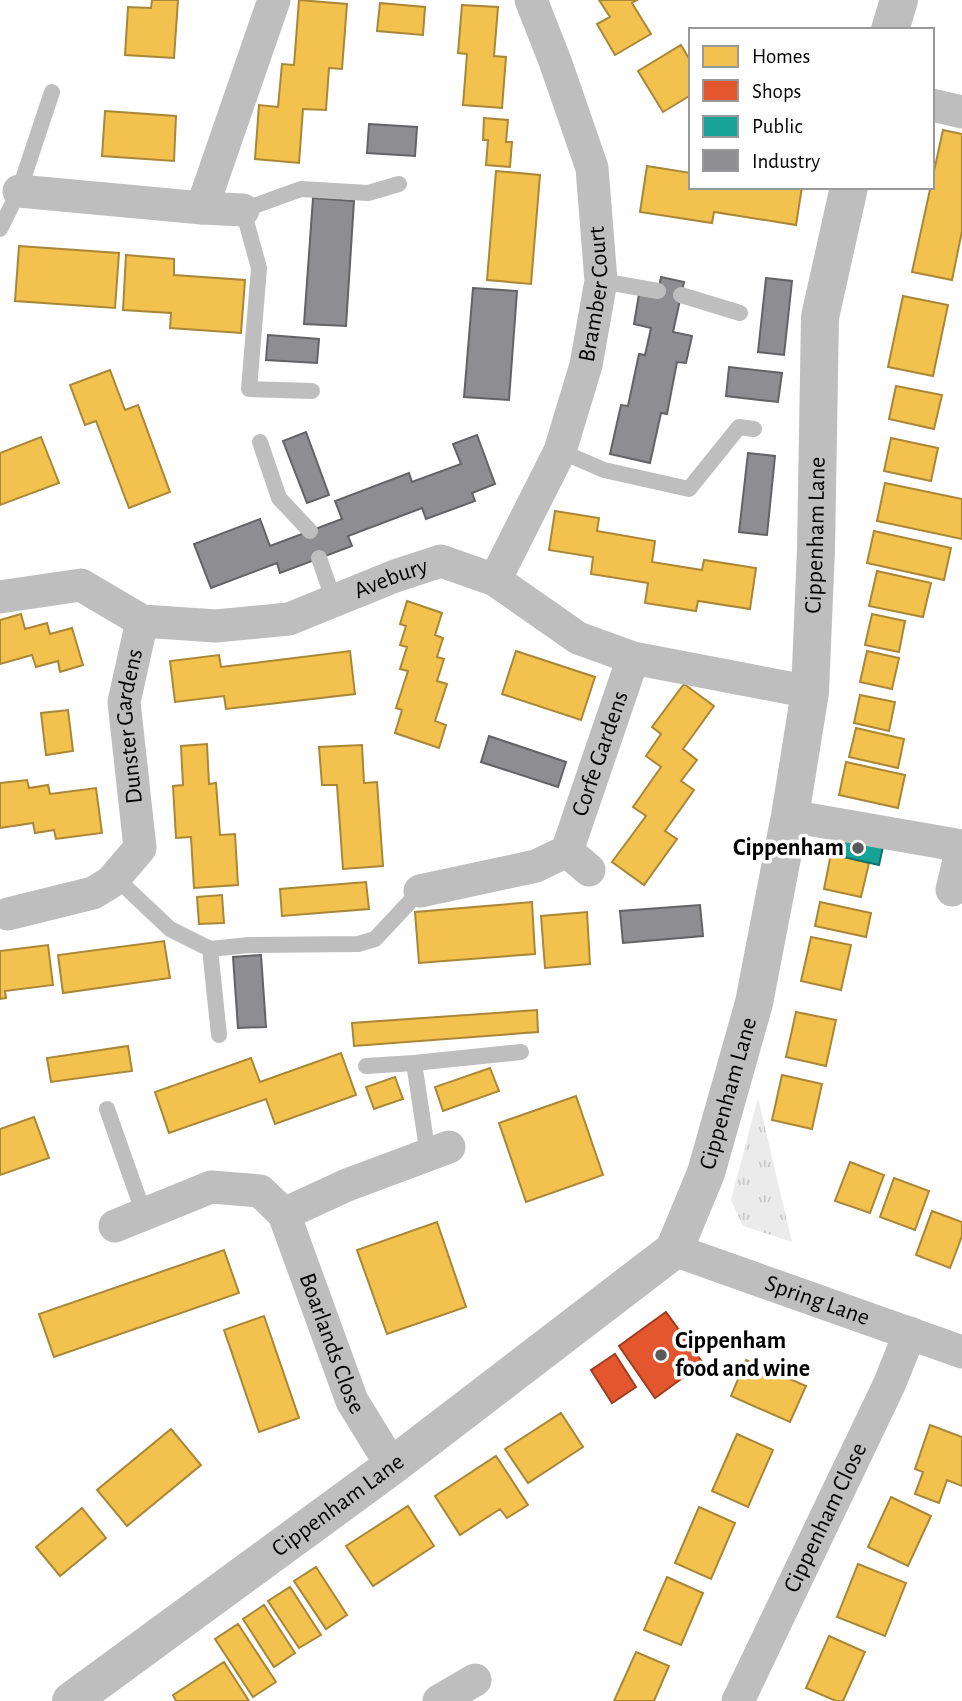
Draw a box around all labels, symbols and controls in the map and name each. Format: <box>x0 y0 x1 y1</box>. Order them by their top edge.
legend <box>689 28 934 189</box>
text: Homes <box>752 46 810 67</box>
text: Shops <box>752 81 801 102</box>
text: Public <box>752 116 802 137</box>
text: Industry <box>752 151 820 172</box>
street label: Bramber Court <box>575 225 613 364</box>
street label: Cippenham Lane <box>801 457 830 614</box>
street label: Avebury <box>351 554 431 603</box>
street label: Dunster Gardens <box>112 647 147 805</box>
street label: Corfe Gardens <box>568 688 633 819</box>
place label: Cippenham <box>733 836 844 860</box>
marker: Cippenham <box>850 840 866 856</box>
street label: Cippenham Lane <box>696 1015 761 1172</box>
street label: Boarlands Close <box>295 1270 369 1418</box>
street label: Spring Lane <box>762 1271 873 1330</box>
place label: Cippenham food and wine <box>675 1329 810 1381</box>
marker: Cippenham food and wine <box>653 1347 669 1363</box>
street label: Cippenham Close <box>780 1439 871 1597</box>
street label: Cippenham Lane <box>268 1449 409 1562</box>

